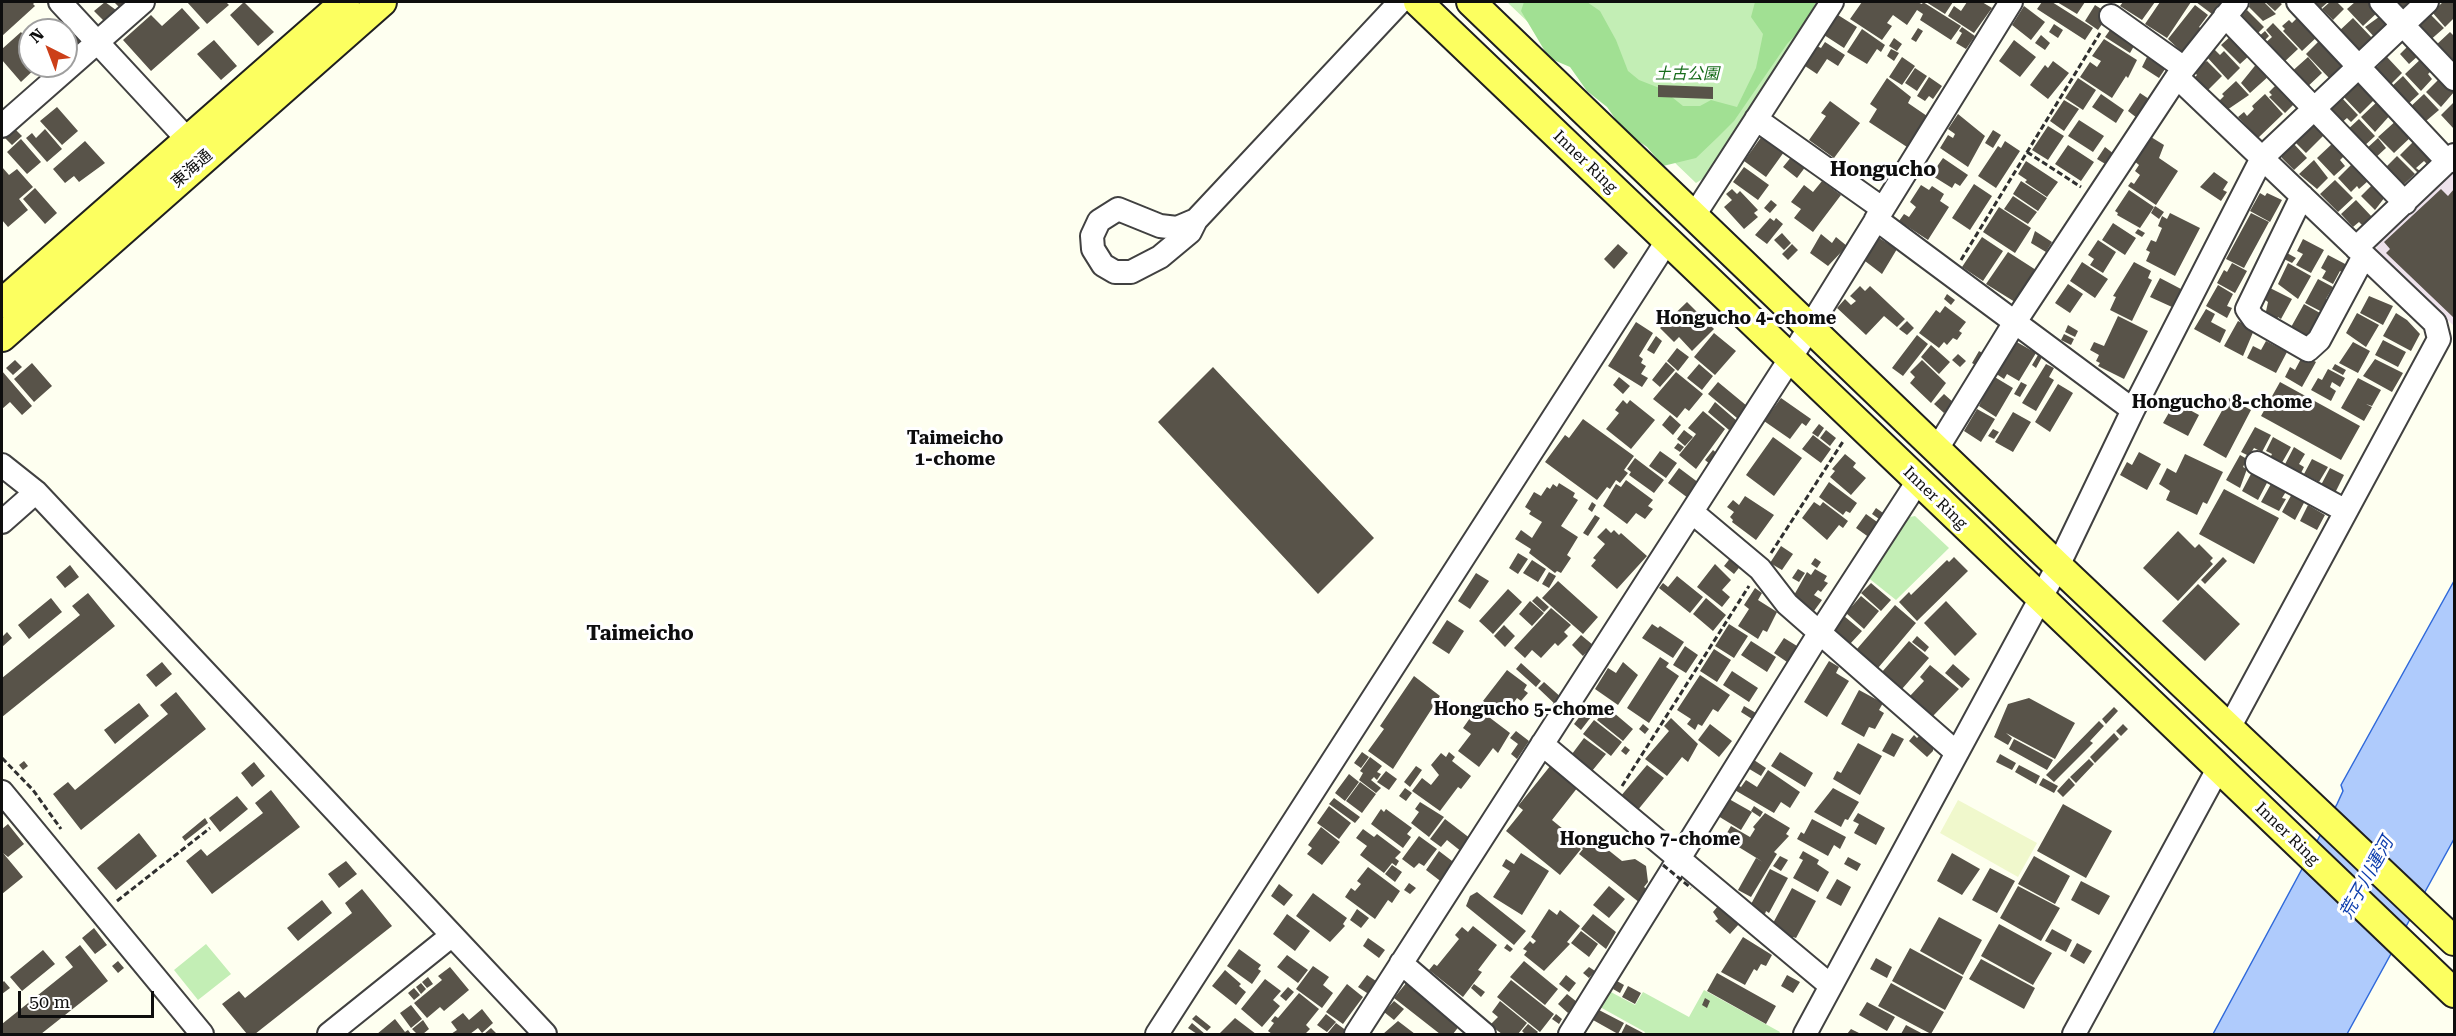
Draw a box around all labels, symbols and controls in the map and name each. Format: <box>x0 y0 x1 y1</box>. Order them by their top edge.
north arrow <box>18 18 78 78</box>
text: N <box>26 25 48 47</box>
park label: 土古公園 <box>1655 64 1719 84</box>
street label: Inner Ring <box>1549 127 1621 197</box>
street label: 東海通 <box>168 146 216 192</box>
district label: Hongucho <box>1830 158 1936 182</box>
district label: Hongucho 4-chome <box>1656 308 1836 330</box>
district label: Hongucho 8-chome <box>2132 392 2312 414</box>
district label: Taimeicho 1-chome <box>907 428 1003 470</box>
street label: Inner Ring <box>1899 463 1971 533</box>
district label: Taimeicho <box>586 622 694 646</box>
district label: Hongucho 5-chome <box>1434 699 1614 721</box>
street label: Inner Ring <box>2251 799 2323 869</box>
district label: Hongucho 7-chome <box>1560 829 1740 851</box>
water label: 荒子川運河 <box>2336 833 2398 923</box>
scale bar <box>21 979 158 1017</box>
text: 50 m <box>29 991 70 1012</box>

